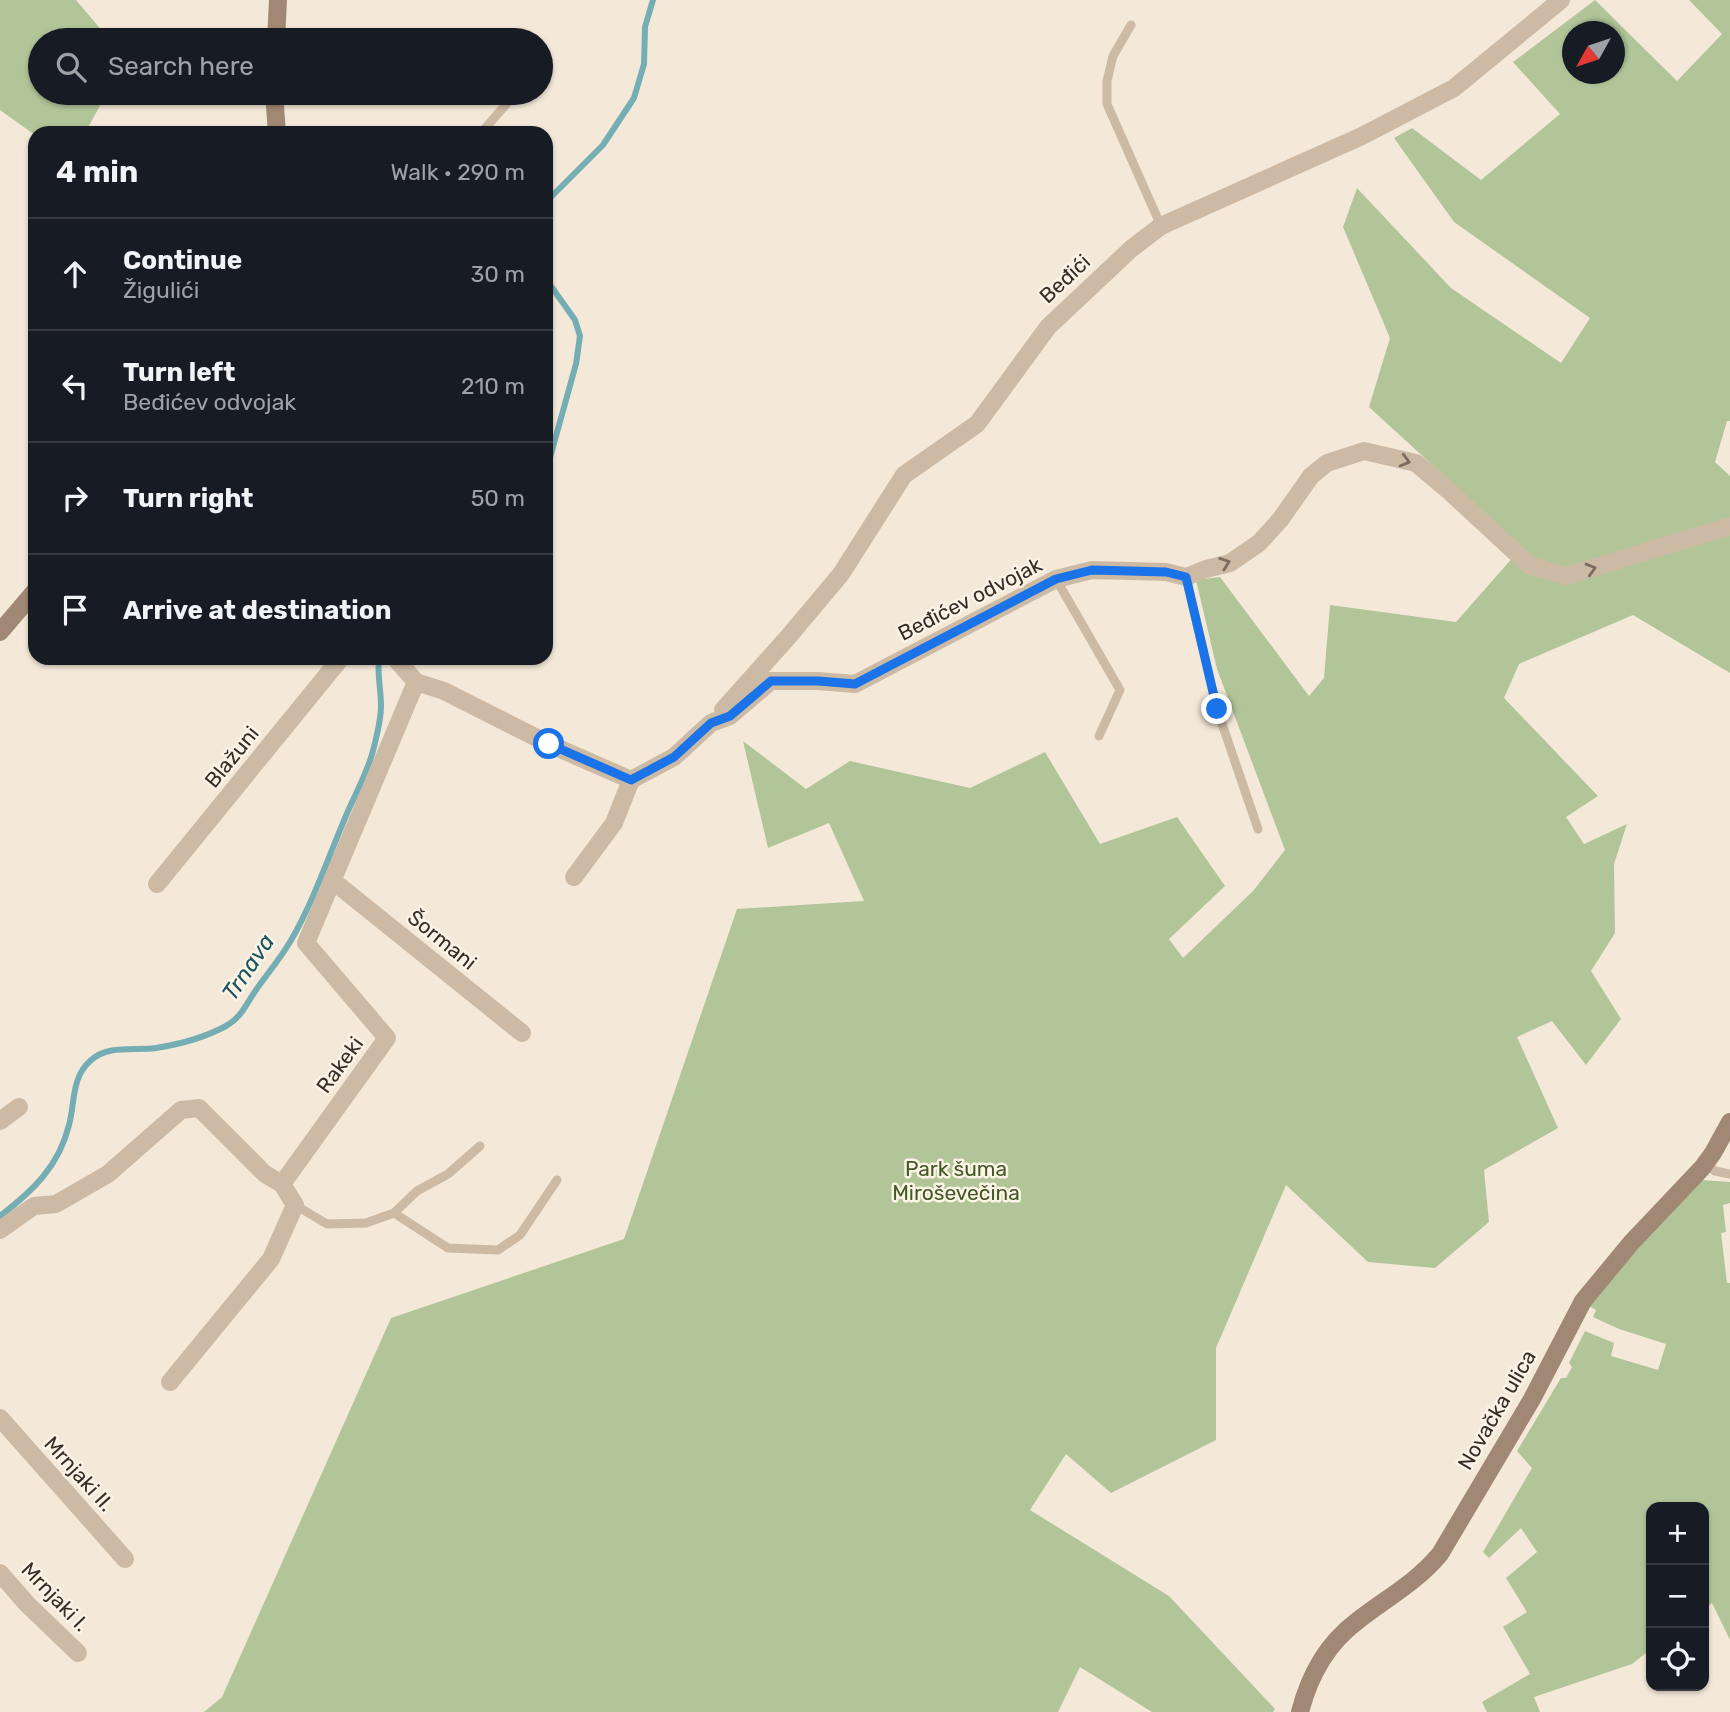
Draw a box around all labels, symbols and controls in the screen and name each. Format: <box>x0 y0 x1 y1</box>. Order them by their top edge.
north arrow <box>1562 21 1625 84</box>
search box <box>28 28 553 105</box>
icon: search <box>52 48 90 86</box>
text: Search here <box>108 51 254 82</box>
text: 4 min <box>56 154 138 190</box>
text: Walk · 290 m <box>390 158 525 186</box>
text: Continue <box>123 245 242 276</box>
street label: Beđići <box>1034 249 1095 308</box>
icon: ahead <box>56 255 94 293</box>
text: 30 m <box>470 260 525 288</box>
text: Žigulići <box>123 276 199 304</box>
text: Turn left <box>123 357 235 388</box>
icon: left <box>56 367 94 405</box>
text: 210 m <box>461 372 525 400</box>
text: Beđićev odvojak <box>123 388 296 416</box>
one-way arrow <box>1399 453 1411 467</box>
icon: right <box>56 479 94 517</box>
text: Turn right <box>123 483 253 514</box>
text: 50 m <box>471 484 525 512</box>
street label: Beđićev odvojak <box>894 551 1046 646</box>
one-way arrow <box>1218 557 1230 571</box>
one-way arrow <box>1585 562 1597 577</box>
icon: arrive <box>56 591 94 629</box>
text: Arrive at destination <box>123 595 391 626</box>
route end <box>1201 693 1232 724</box>
street label: Blažuni <box>199 721 264 792</box>
route start <box>533 728 564 759</box>
street label: Šormani <box>403 904 482 975</box>
water label: Trnava <box>216 928 280 1006</box>
street label: Rakeki <box>311 1032 368 1098</box>
park label: Park šuma Miroševečina <box>892 1156 1020 1205</box>
street label: Novačka ulica <box>1452 1345 1541 1474</box>
street label: Mrnjaki II. <box>39 1431 119 1516</box>
map controls <box>1646 1502 1709 1691</box>
button: + <box>1646 1502 1709 1565</box>
street label: Mrnjaki I. <box>16 1557 94 1636</box>
button: − <box>1646 1565 1709 1628</box>
button: locate <box>1646 1628 1709 1691</box>

